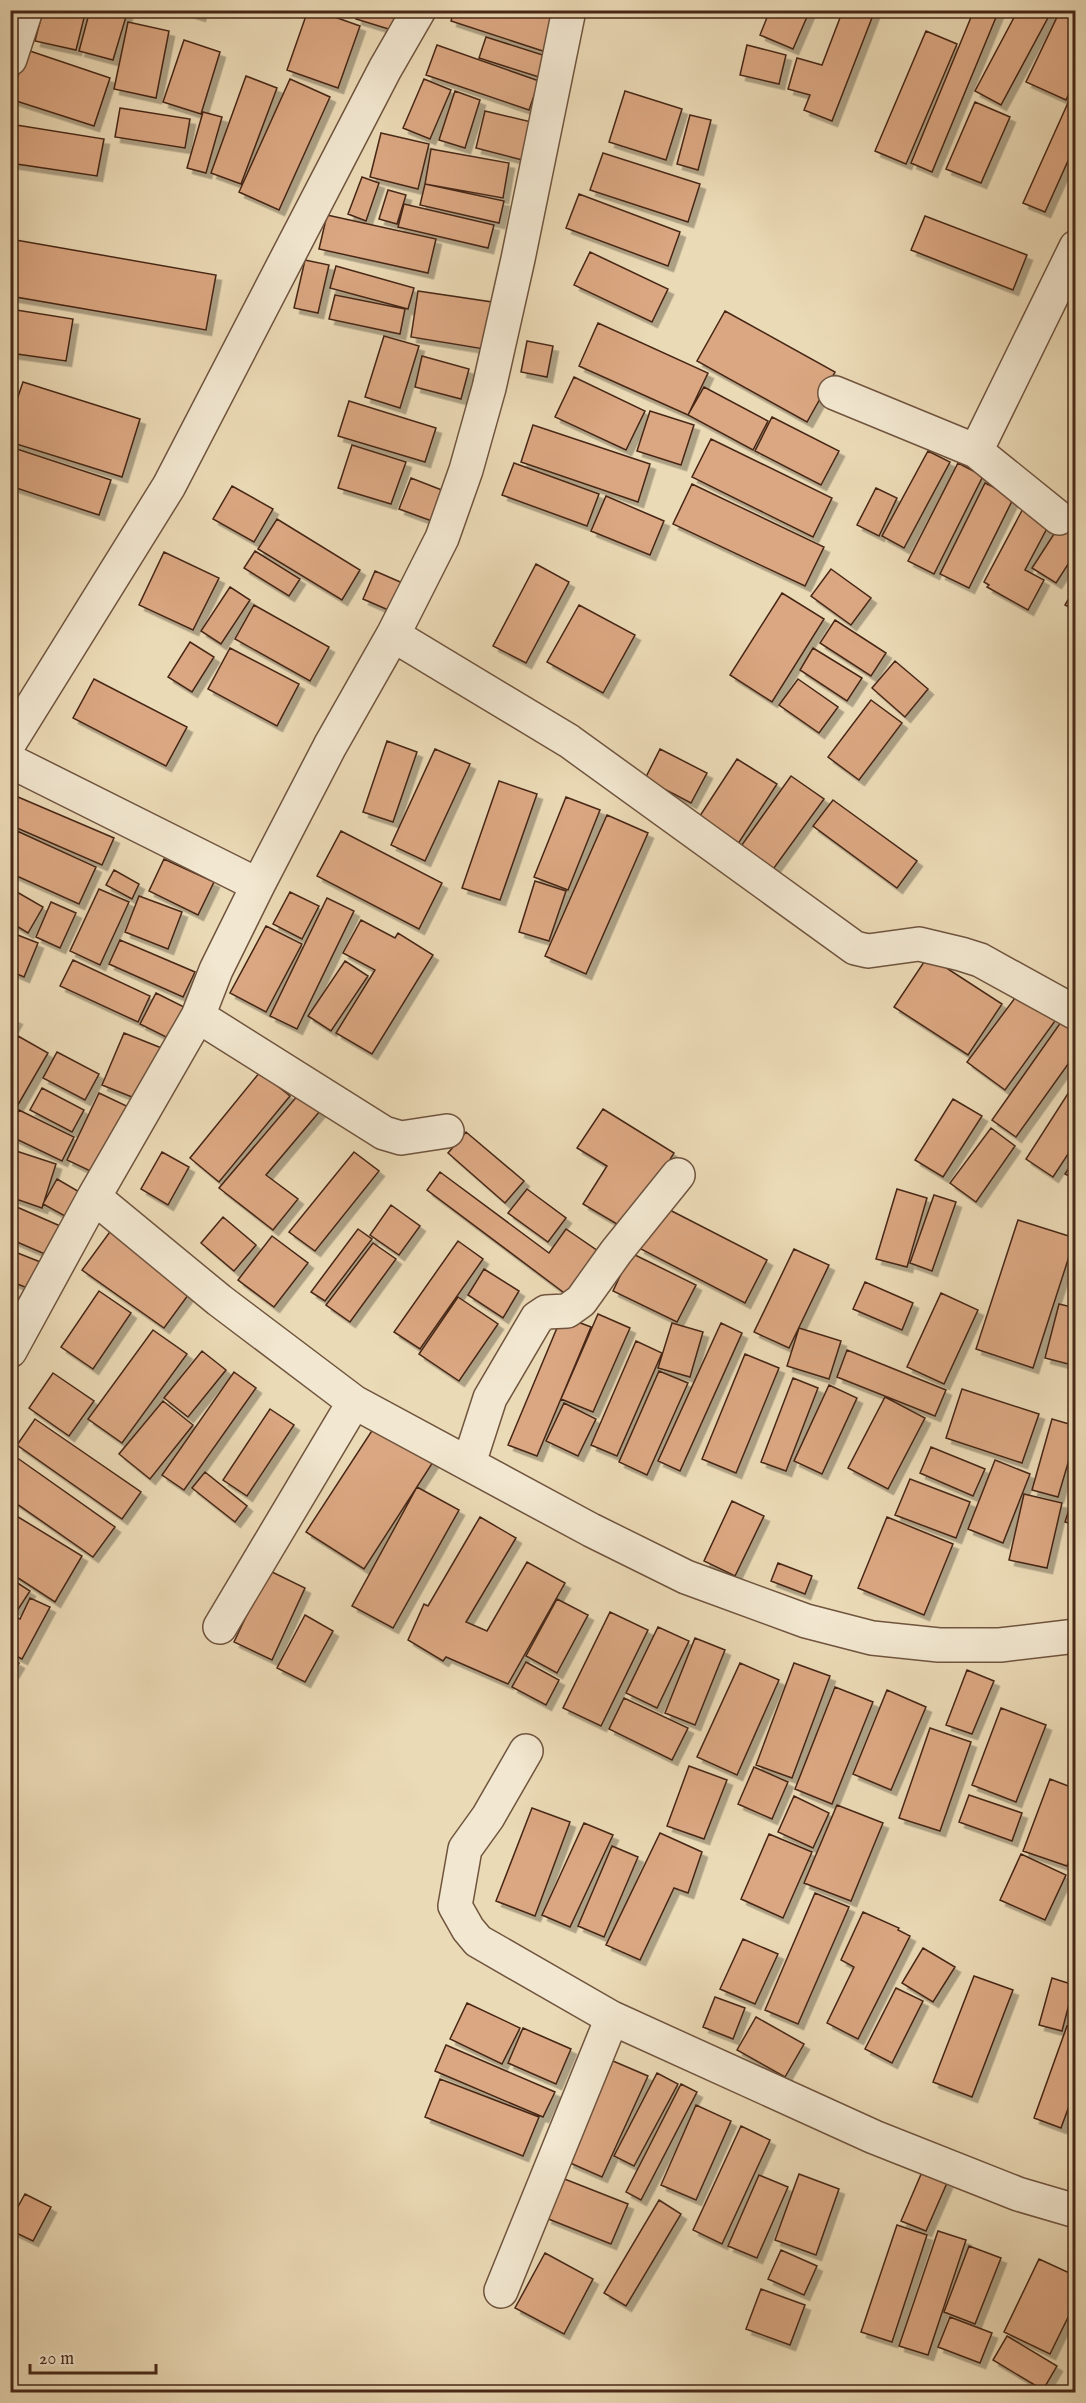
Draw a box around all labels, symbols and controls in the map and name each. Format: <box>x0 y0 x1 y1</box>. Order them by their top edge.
scale bar <box>30 2337 156 2375</box>
text: 20 m <box>39 2348 74 2371</box>

